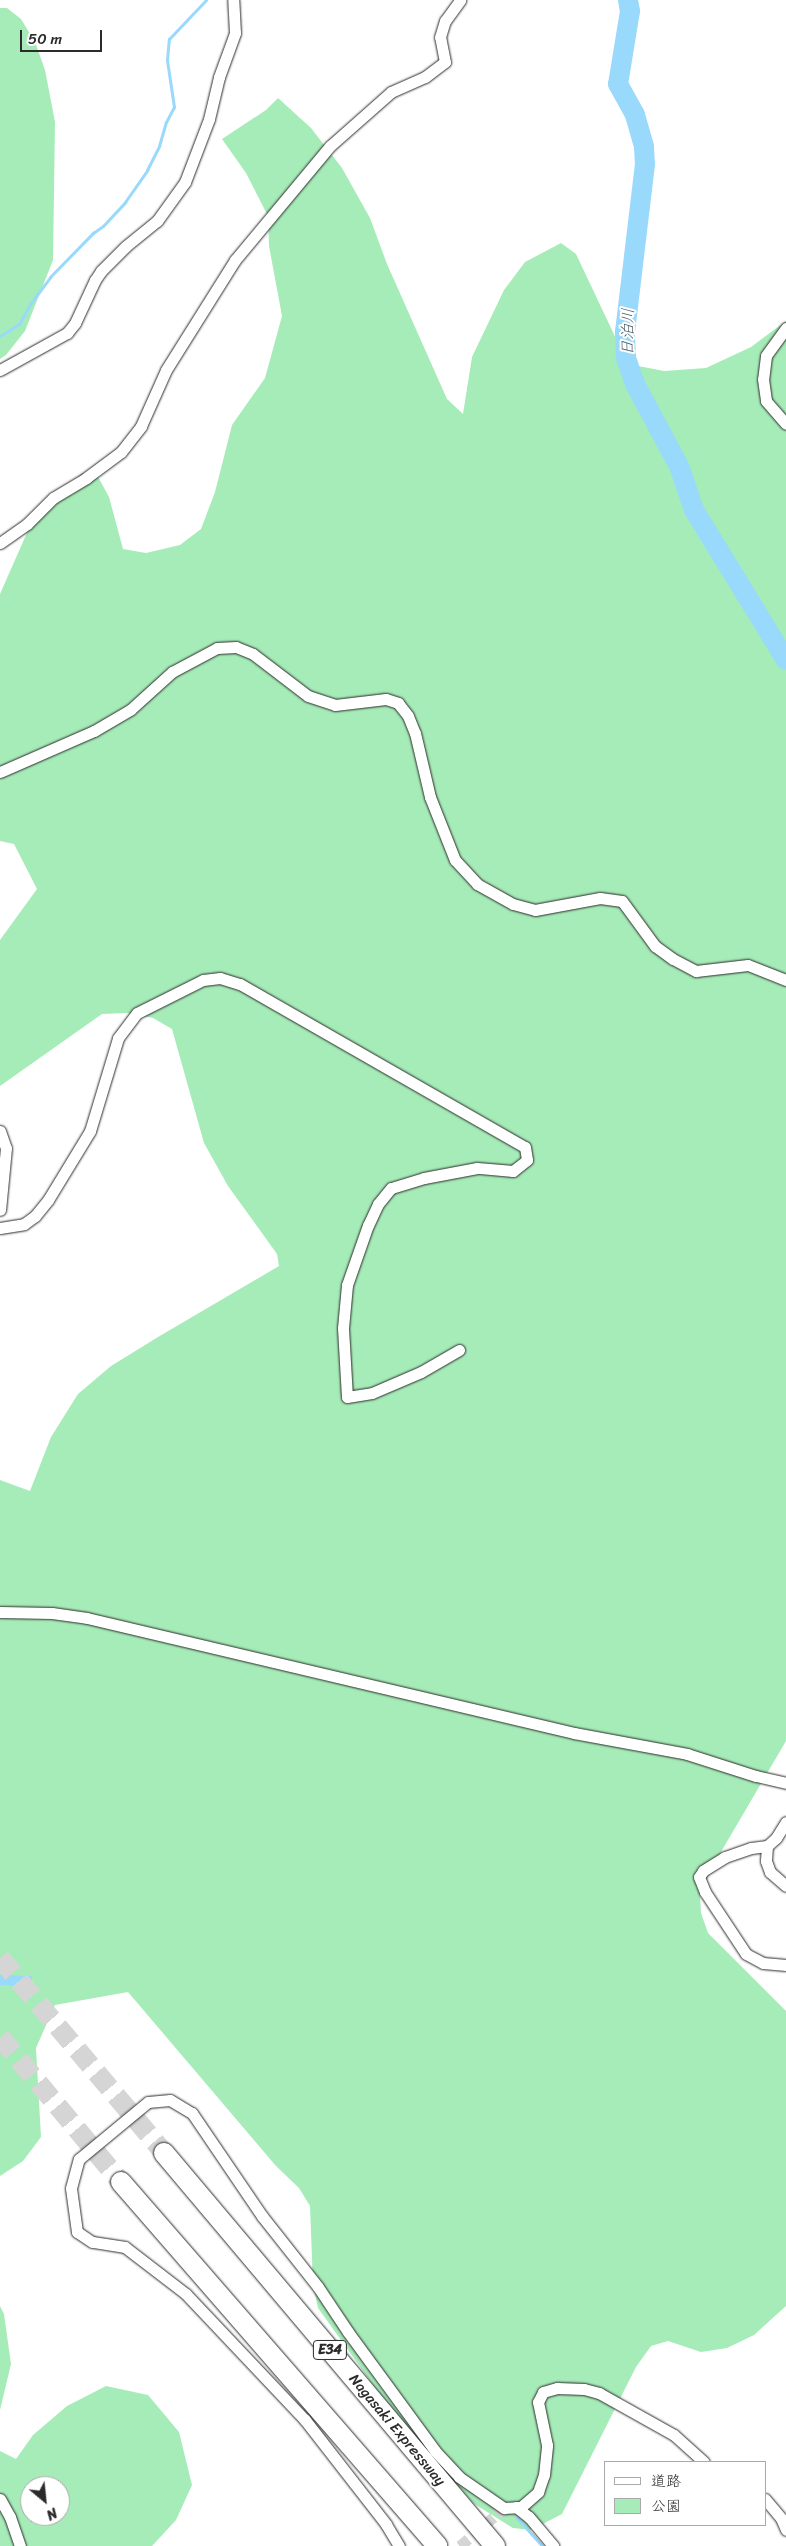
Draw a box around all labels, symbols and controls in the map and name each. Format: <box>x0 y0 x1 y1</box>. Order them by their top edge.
scale bar <box>22 20 105 52</box>
text: 50 m <box>28 26 62 52</box>
water label: 日泊川 <box>618 308 638 356</box>
road number: E34 <box>312 2338 348 2362</box>
street label: Nagasaki Expressway <box>345 2370 449 2490</box>
legend <box>604 2461 766 2526</box>
text: 道路 <box>651 2468 681 2494</box>
north arrow <box>20 2476 70 2526</box>
text: 公園 <box>651 2493 681 2519</box>
text: N <box>42 2500 62 2527</box>

